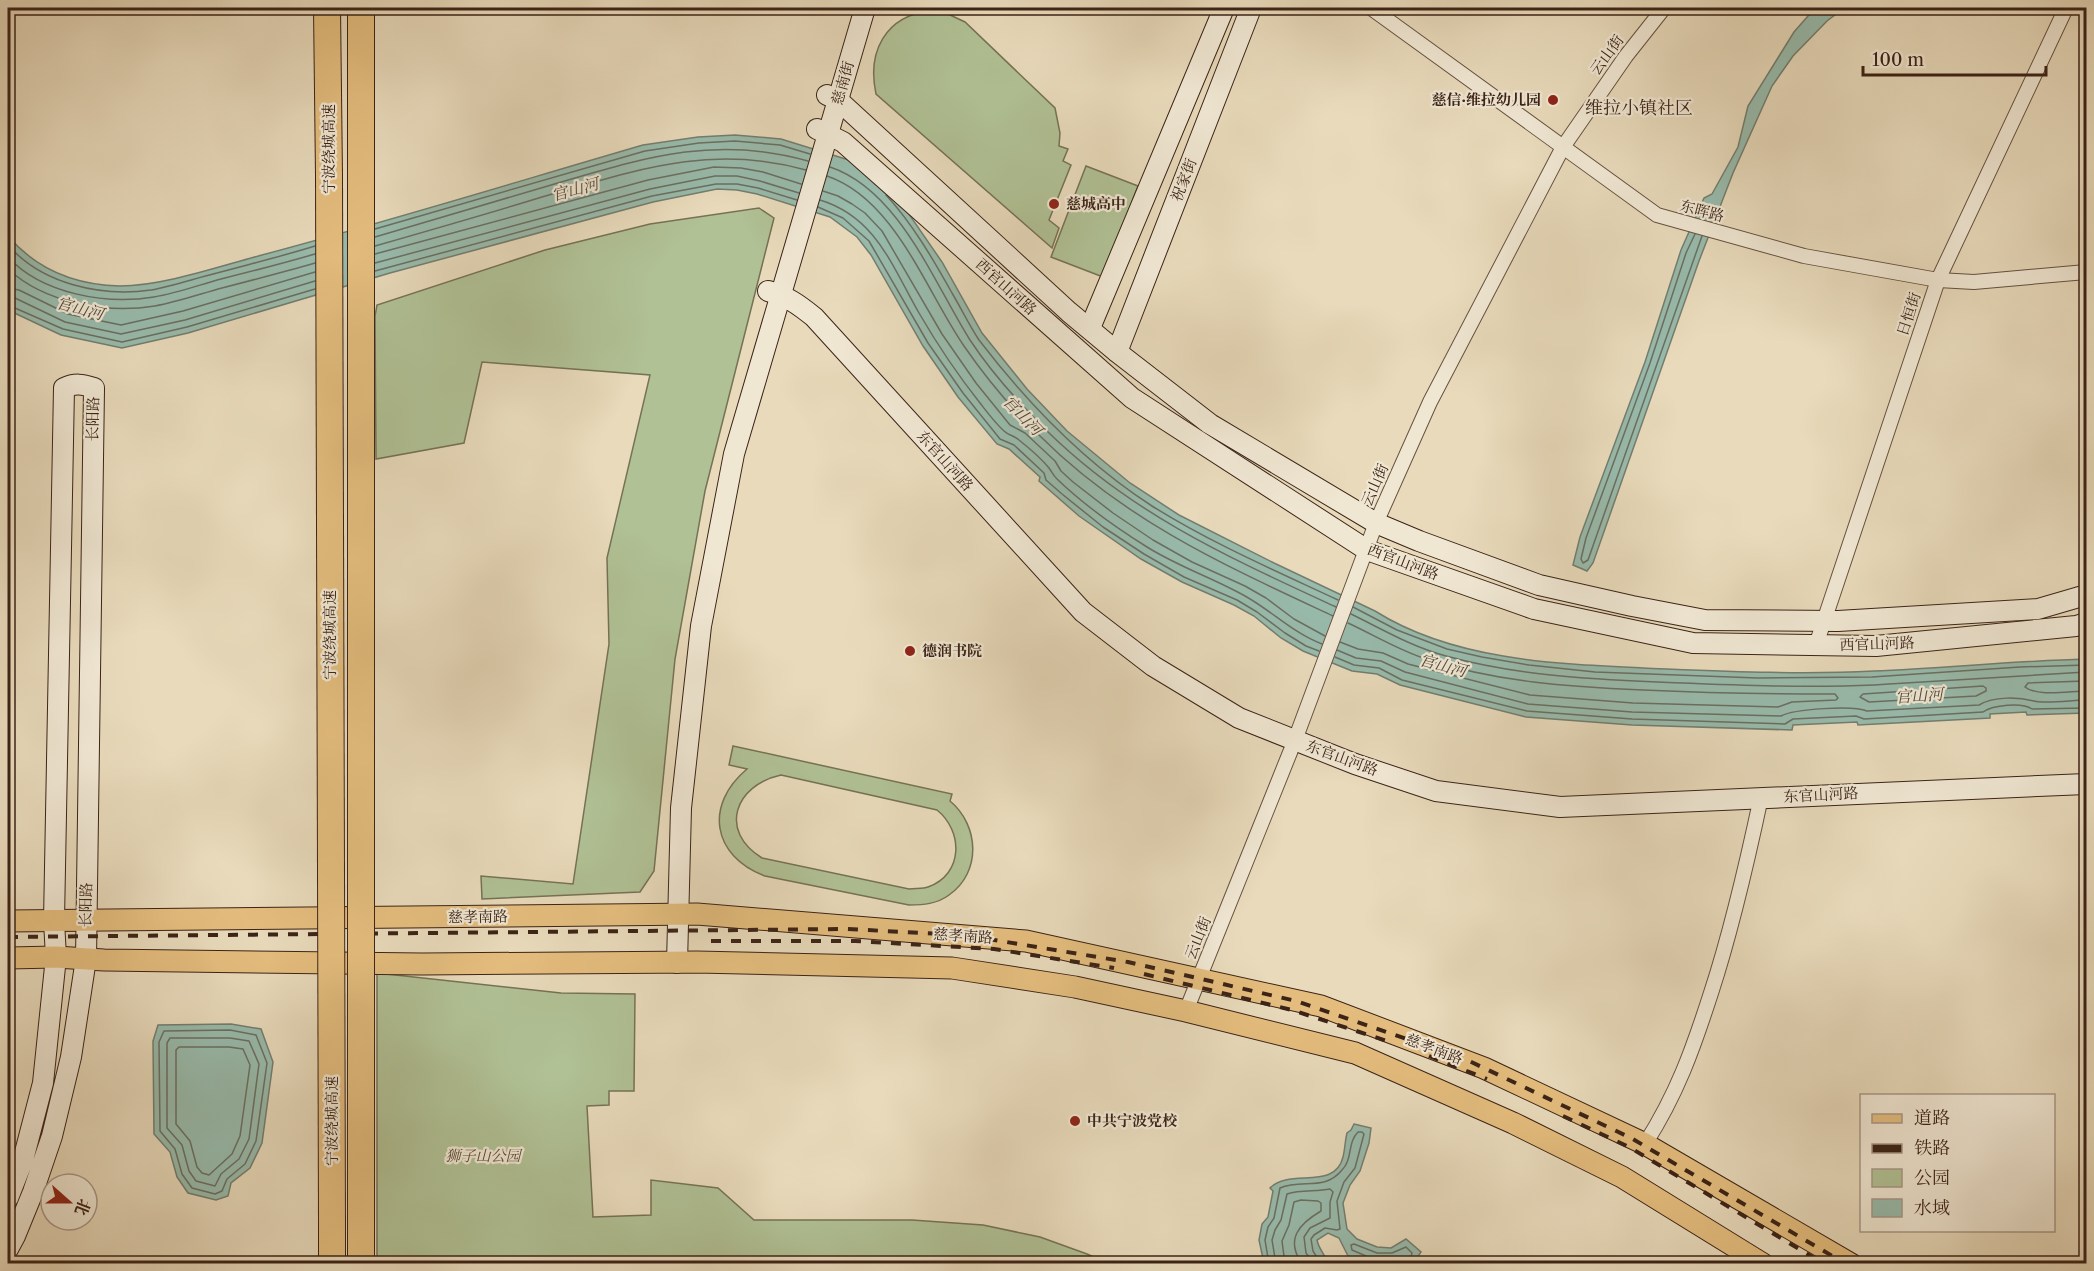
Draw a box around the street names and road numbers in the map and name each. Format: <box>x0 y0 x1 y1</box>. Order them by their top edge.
street label: 云山街 <box>1586 31 1628 78</box>
street label: 慈南街 <box>827 59 858 107</box>
street label: 宁波绕城高速 <box>319 104 338 194</box>
street label: 祝家街 <box>1167 155 1200 204</box>
street label: 东晖路 <box>1678 196 1726 226</box>
street label: 西官山河路 <box>972 254 1041 319</box>
street label: 日恒街 <box>1893 290 1925 338</box>
street label: 长阳路 <box>83 396 102 442</box>
street label: 东官山河路 <box>913 426 978 495</box>
street label: 云山街 <box>1357 460 1392 509</box>
street label: 西官山河路 <box>1365 539 1442 584</box>
street label: 宁波绕城高速 <box>320 590 339 680</box>
street label: 西官山河路 <box>1839 633 1915 654</box>
street label: 东官山河路 <box>1304 736 1381 779</box>
street label: 东官山河路 <box>1783 783 1859 806</box>
street label: 长阳路 <box>76 882 95 928</box>
street label: 慈孝南路 <box>448 906 508 927</box>
street label: 云山街 <box>1180 913 1215 962</box>
street label: 慈孝南路 <box>932 924 994 947</box>
street label: 慈孝南路 <box>1403 1029 1466 1068</box>
street label: 宁波绕城高速 <box>322 1076 341 1166</box>

